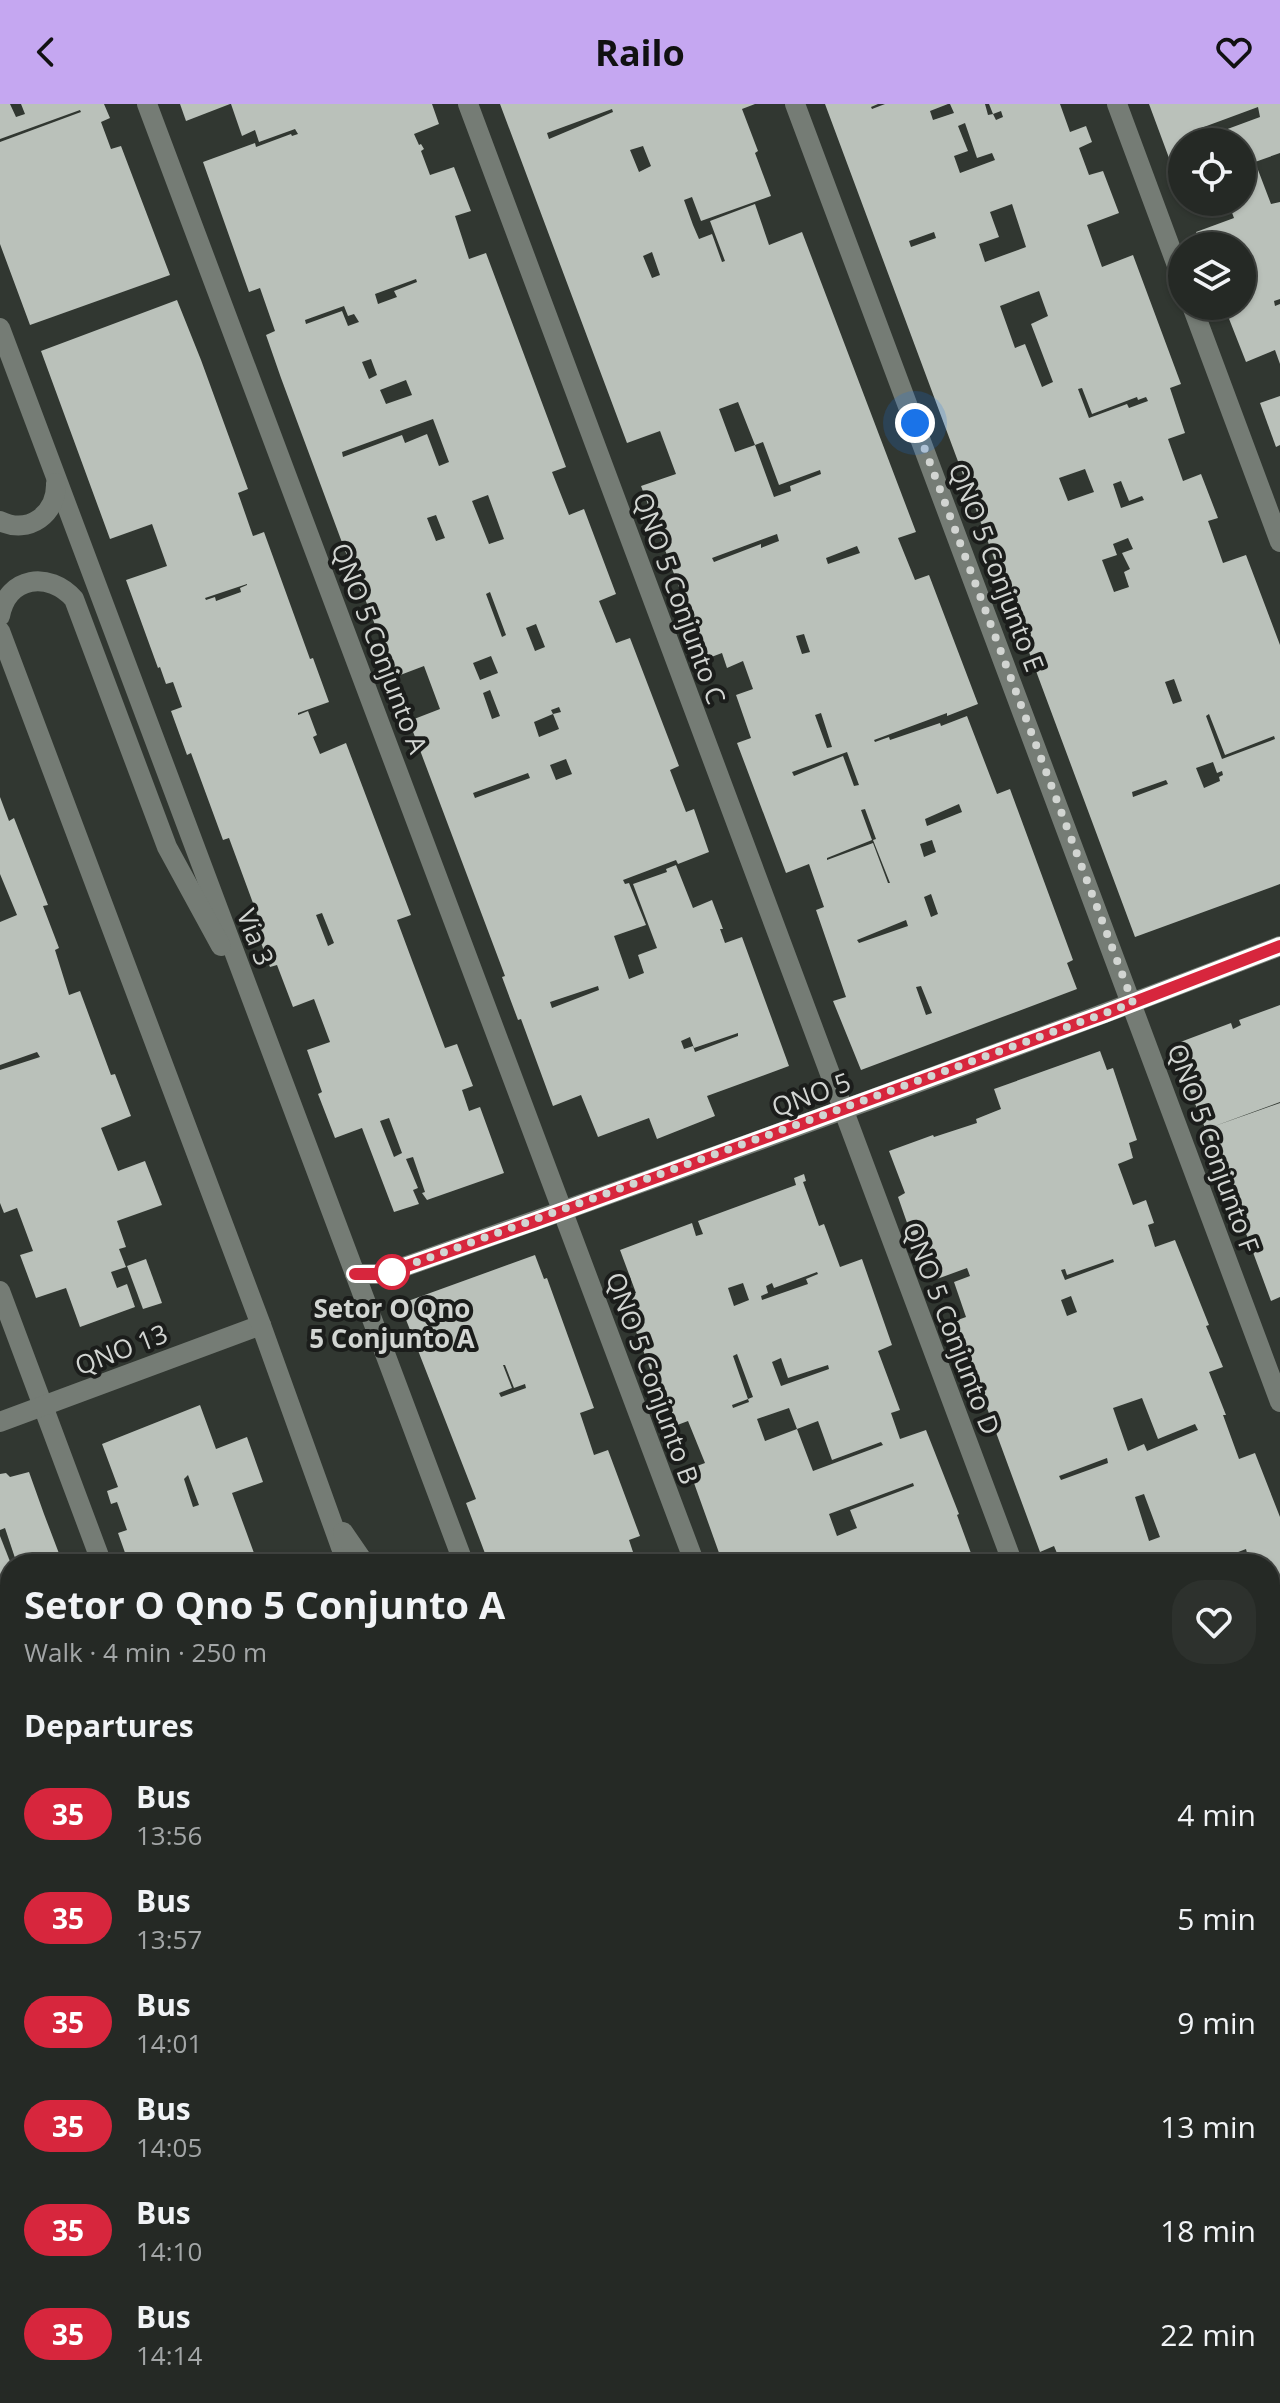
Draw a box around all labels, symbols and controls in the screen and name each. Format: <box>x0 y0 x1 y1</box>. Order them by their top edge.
text: Railo <box>595 28 685 77</box>
icon: back <box>24 30 68 74</box>
icon: heart <box>1212 30 1256 74</box>
map controls <box>1168 128 1256 320</box>
button: locate <box>1168 128 1256 216</box>
button: layers <box>1168 232 1256 320</box>
your location <box>895 403 935 443</box>
street label: QNO 5 Conjunto E <box>941 457 1053 677</box>
street label: QNO 5 Conjunto C <box>625 487 735 709</box>
street label: QNO 5 Conjunto A <box>323 537 437 759</box>
street label: Via 3 <box>229 903 283 971</box>
street label: QNO 5 Conjunto F <box>1159 1039 1269 1257</box>
street label: QNO 5 <box>766 1063 856 1125</box>
street label: QNO 5 Conjunto D <box>895 1216 1009 1440</box>
marker: Setor O Qno 5 Conjunto A <box>375 1255 409 1289</box>
street label: QNO 5 Conjunto B <box>598 1267 708 1489</box>
place label: Setor O Qno 5 Conjunto A <box>309 1290 475 1356</box>
street label: QNO 13 <box>69 1315 173 1383</box>
text: Setor O Qno 5 Conjunto A <box>24 1578 505 1630</box>
button: heart <box>1172 1580 1256 1664</box>
text: Walk · 4 min · 250 m <box>24 1634 267 1670</box>
text: Departures <box>24 1705 194 1746</box>
text: Bus <box>136 1776 191 1817</box>
text: 4 min <box>1177 1794 1256 1835</box>
text: 35 <box>52 1795 84 1833</box>
text: 13:56 <box>136 1817 202 1853</box>
text: Bus <box>136 1880 191 1921</box>
text: 5 min <box>1177 1898 1256 1939</box>
text: 35 <box>52 1899 84 1937</box>
text: 13:57 <box>136 1921 202 1957</box>
text: Bus <box>136 1984 191 2025</box>
text: 9 min <box>1177 2002 1256 2043</box>
text: 35 <box>52 2003 84 2041</box>
text: 14:01 <box>136 2025 202 2061</box>
text: Bus <box>136 2088 191 2129</box>
text: 13 min <box>1160 2106 1256 2147</box>
text: 35 <box>52 2107 84 2145</box>
text: 14:05 <box>136 2129 202 2165</box>
text: Bus <box>136 2192 191 2233</box>
text: 18 min <box>1160 2210 1256 2251</box>
text: 35 <box>52 2211 84 2249</box>
text: 14:10 <box>136 2233 202 2269</box>
text: Bus <box>136 2296 191 2337</box>
text: 22 min <box>1160 2314 1256 2355</box>
text: 35 <box>52 2315 84 2353</box>
text: 14:14 <box>136 2337 202 2373</box>

